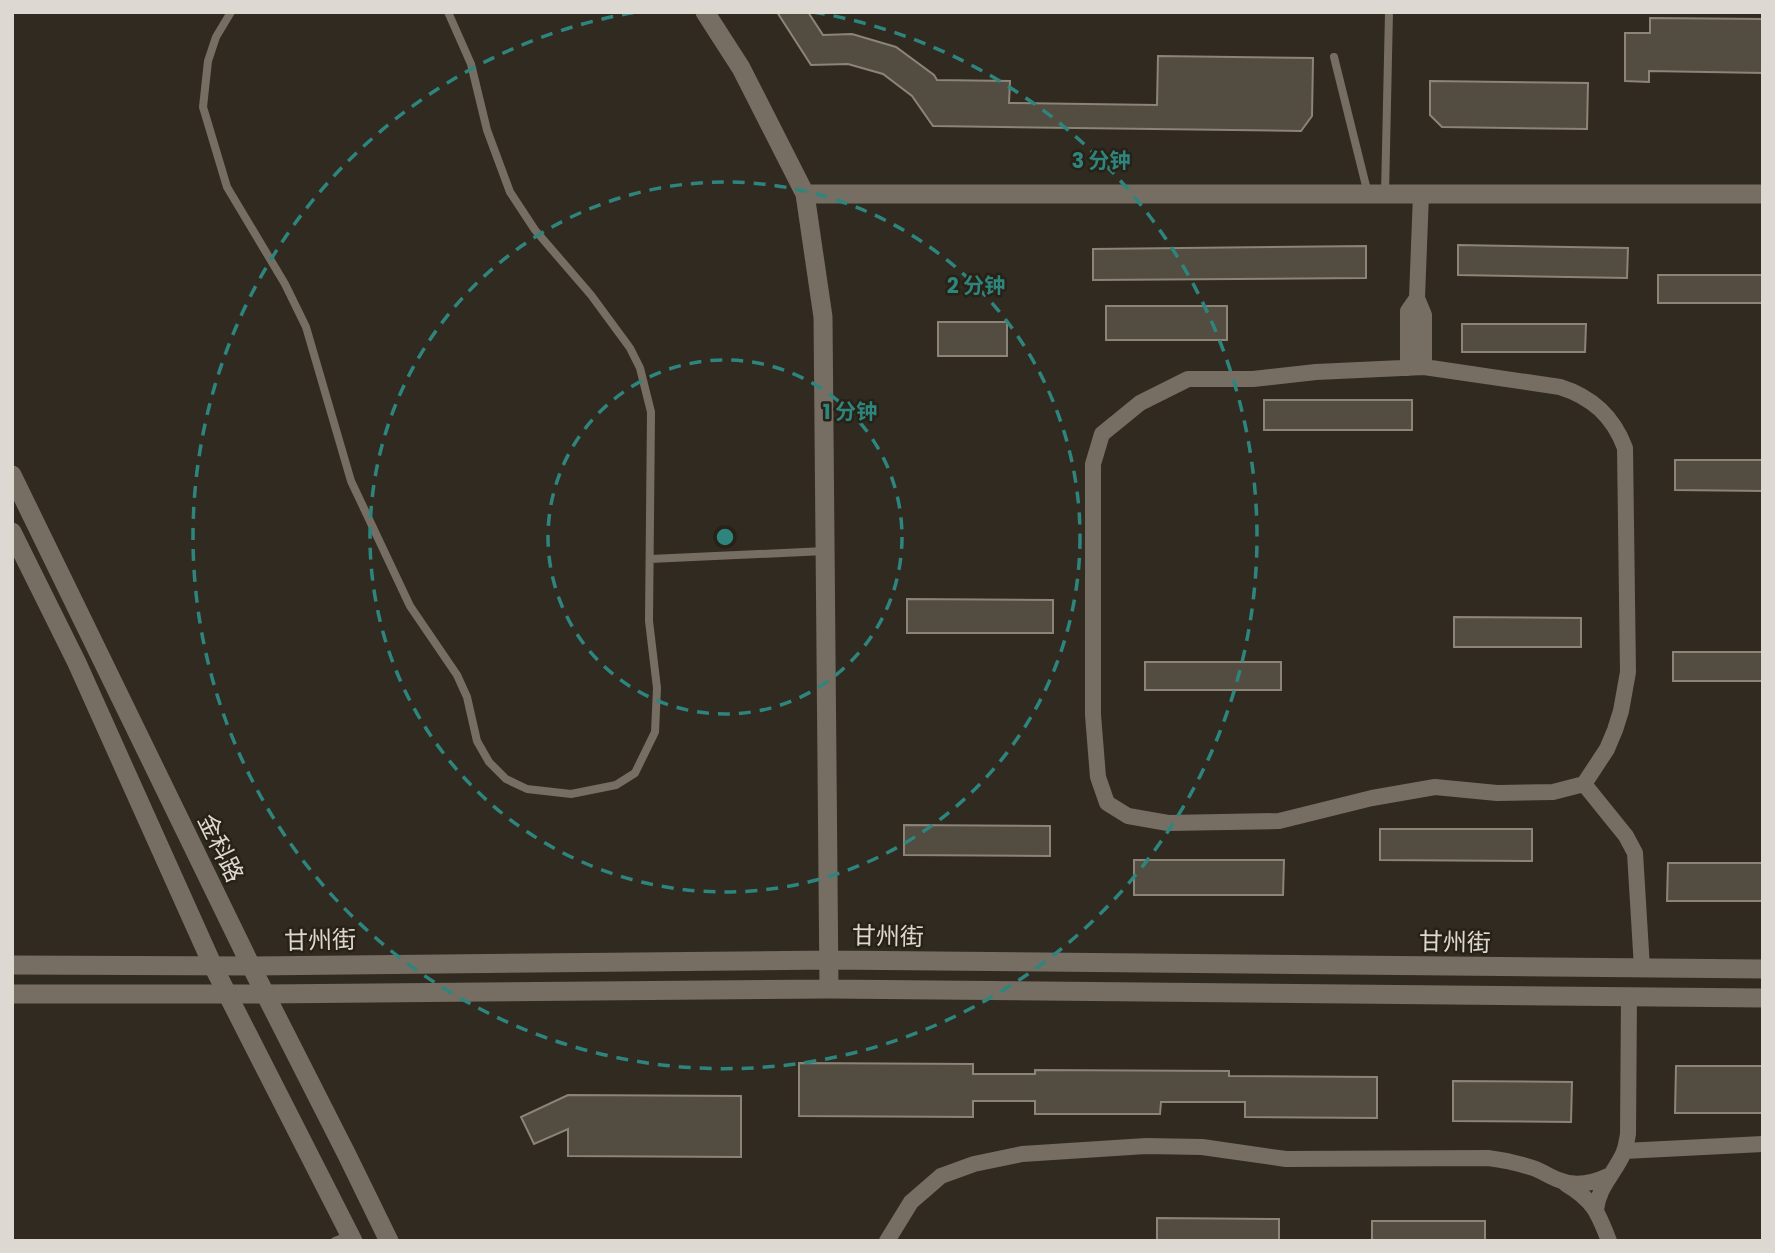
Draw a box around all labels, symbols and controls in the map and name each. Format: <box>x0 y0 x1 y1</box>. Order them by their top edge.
text: 3 分钟 <box>1071 146 1131 175</box>
text: 2 分钟 <box>947 271 1005 300</box>
text: 1 分钟 <box>823 397 877 426</box>
centre of rings <box>713 525 737 549</box>
street label: 金科路 <box>190 808 252 888</box>
street label: 甘州街 <box>852 919 924 953</box>
street label: 甘州街 <box>284 923 356 957</box>
street label: 甘州街 <box>1419 925 1491 959</box>

